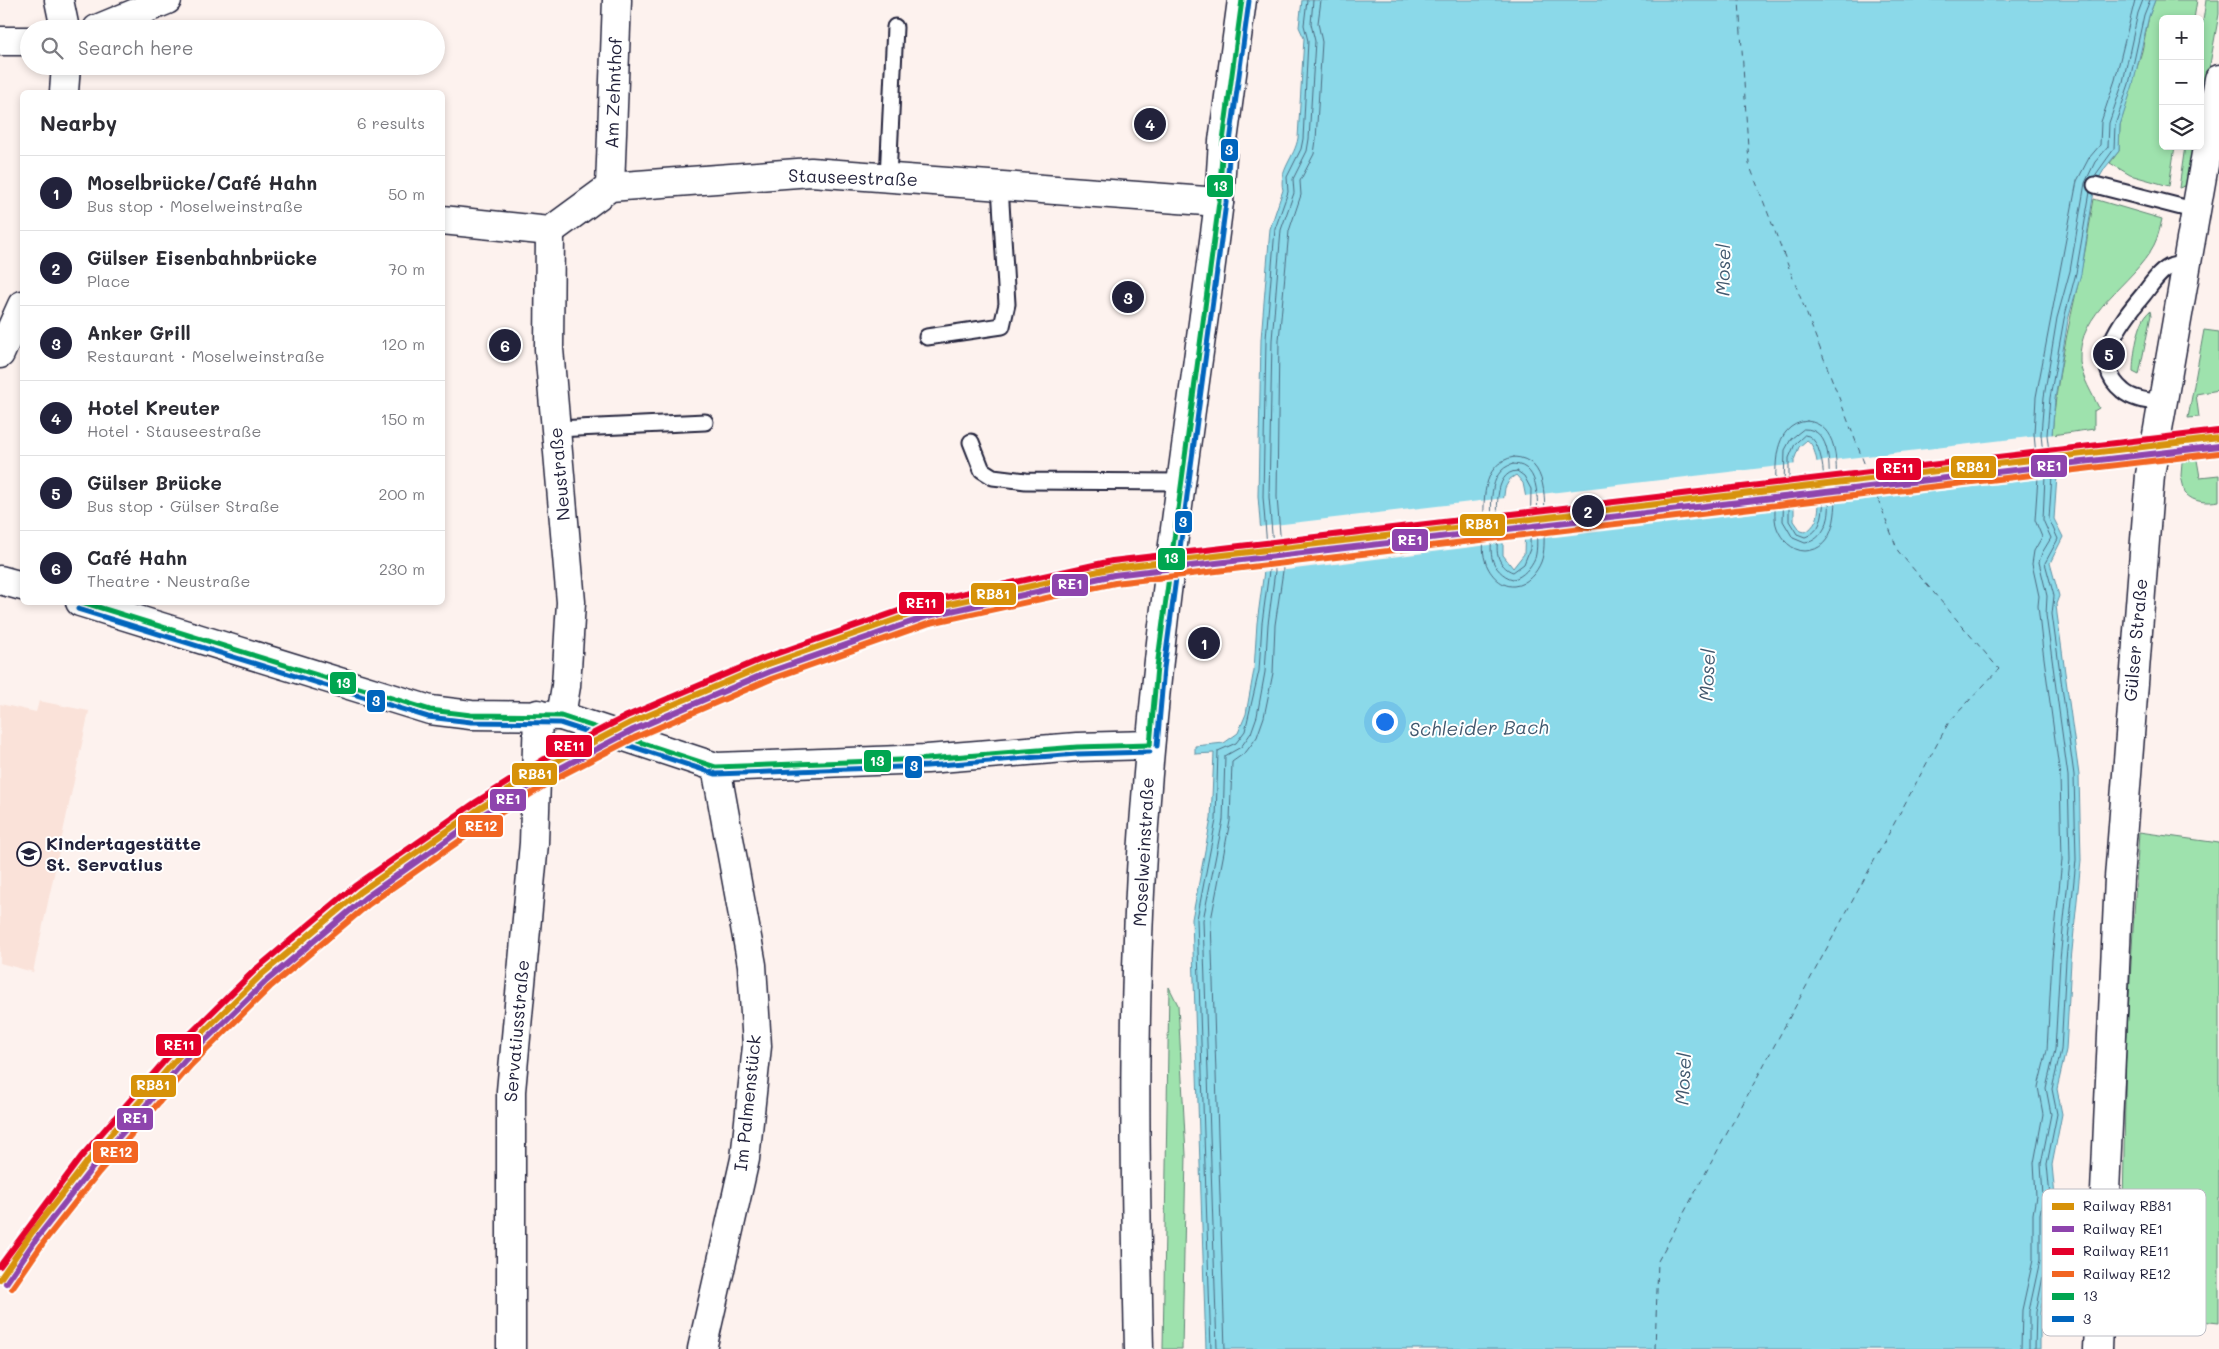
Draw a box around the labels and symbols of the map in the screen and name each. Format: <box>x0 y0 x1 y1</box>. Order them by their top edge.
street label: Am Zehnthof <box>599 36 627 149</box>
pin: 4 <box>1134 105 1166 143</box>
line badge: 3 <box>1220 138 1239 162</box>
text: 3 <box>1225 140 1233 159</box>
street label: Stauseestraße <box>788 163 918 191</box>
line badge: 13 <box>1206 174 1234 198</box>
text: 13 <box>1213 176 1227 195</box>
water label: Mosel <box>1710 243 1735 296</box>
pin: 3 <box>1112 278 1144 316</box>
pin: 6 <box>489 326 521 364</box>
pin: 5 <box>2093 335 2125 373</box>
street label: Neustraße <box>543 426 575 522</box>
line badge: RE1 <box>2030 454 2068 478</box>
line badge: RB81 <box>1950 455 1997 479</box>
text: RE1 <box>2037 456 2061 475</box>
line badge: RE11 <box>1875 457 1922 481</box>
text: RB81 <box>1956 457 1990 476</box>
text: RE11 <box>1882 458 1914 477</box>
pin: 2 <box>1572 492 1604 530</box>
line badge: 3 <box>1174 510 1193 534</box>
text: 3 <box>1179 512 1187 531</box>
line badge: RB81 <box>1459 513 1506 537</box>
text: RB81 <box>1465 514 1499 533</box>
line badge: RE1 <box>1391 528 1429 552</box>
text: RE1 <box>1398 530 1422 549</box>
line badge: 13 <box>1157 547 1186 571</box>
text: 13 <box>1164 548 1178 567</box>
line badge: RE1 <box>1051 573 1089 597</box>
text: RE1 <box>1058 574 1082 593</box>
street label: Gülser Straße <box>2118 577 2152 702</box>
line badge: RB81 <box>970 582 1017 606</box>
text: RB81 <box>976 584 1010 603</box>
line badge: RE11 <box>898 591 945 615</box>
text: RE11 <box>905 593 937 612</box>
pin: 1 <box>1188 624 1220 662</box>
water label: Mosel <box>1693 648 1720 702</box>
line badge: 13 <box>329 671 357 695</box>
text: 13 <box>336 673 350 692</box>
line badge: 3 <box>366 689 386 713</box>
text: 3 <box>372 691 380 710</box>
your location <box>1372 709 1398 735</box>
water label: Schleider Bach <box>1409 714 1549 741</box>
line badge: RE11 <box>545 734 593 758</box>
text: RE11 <box>553 736 585 755</box>
line badge: 13 <box>863 749 892 773</box>
text: 13 <box>870 751 884 770</box>
line badge: 3 <box>904 755 923 779</box>
text: 3 <box>910 756 918 775</box>
line badge: RB81 <box>511 762 558 786</box>
text: RB81 <box>518 764 552 783</box>
street label: Moselweinstraße <box>1127 777 1159 927</box>
line badge: RE1 <box>489 788 527 812</box>
text: RE1 <box>496 789 520 808</box>
line badge: RE12 <box>457 814 504 838</box>
text: RE12 <box>465 816 498 835</box>
place label: Kindertagestätte St. Servatius <box>46 831 201 876</box>
school or university icon: Kindertagestätte St. Servatius <box>16 841 42 867</box>
street label: Servatiusstraße <box>498 959 534 1103</box>
line badge: RE11 <box>155 1033 202 1057</box>
street label: Im Palmenstück <box>728 1034 766 1172</box>
text: RE11 <box>163 1035 195 1054</box>
water label: Mosel <box>1669 1052 1696 1106</box>
line badge: RB81 <box>130 1074 177 1098</box>
text: RB81 <box>136 1075 170 1094</box>
line badge: RE1 <box>116 1107 154 1131</box>
text: RE1 <box>123 1108 147 1127</box>
line badge: RE12 <box>92 1140 139 1164</box>
text: RE12 <box>100 1142 133 1161</box>
legend <box>2042 1189 2206 1336</box>
text: Railway RB81 <box>2083 1196 2172 1215</box>
text: Railway RE1 <box>2083 1219 2163 1238</box>
text: Railway RE11 <box>2083 1241 2169 1260</box>
text: Railway RE12 <box>2083 1264 2171 1283</box>
text: 13 <box>2083 1286 2097 1305</box>
text: 3 <box>2083 1309 2091 1328</box>

